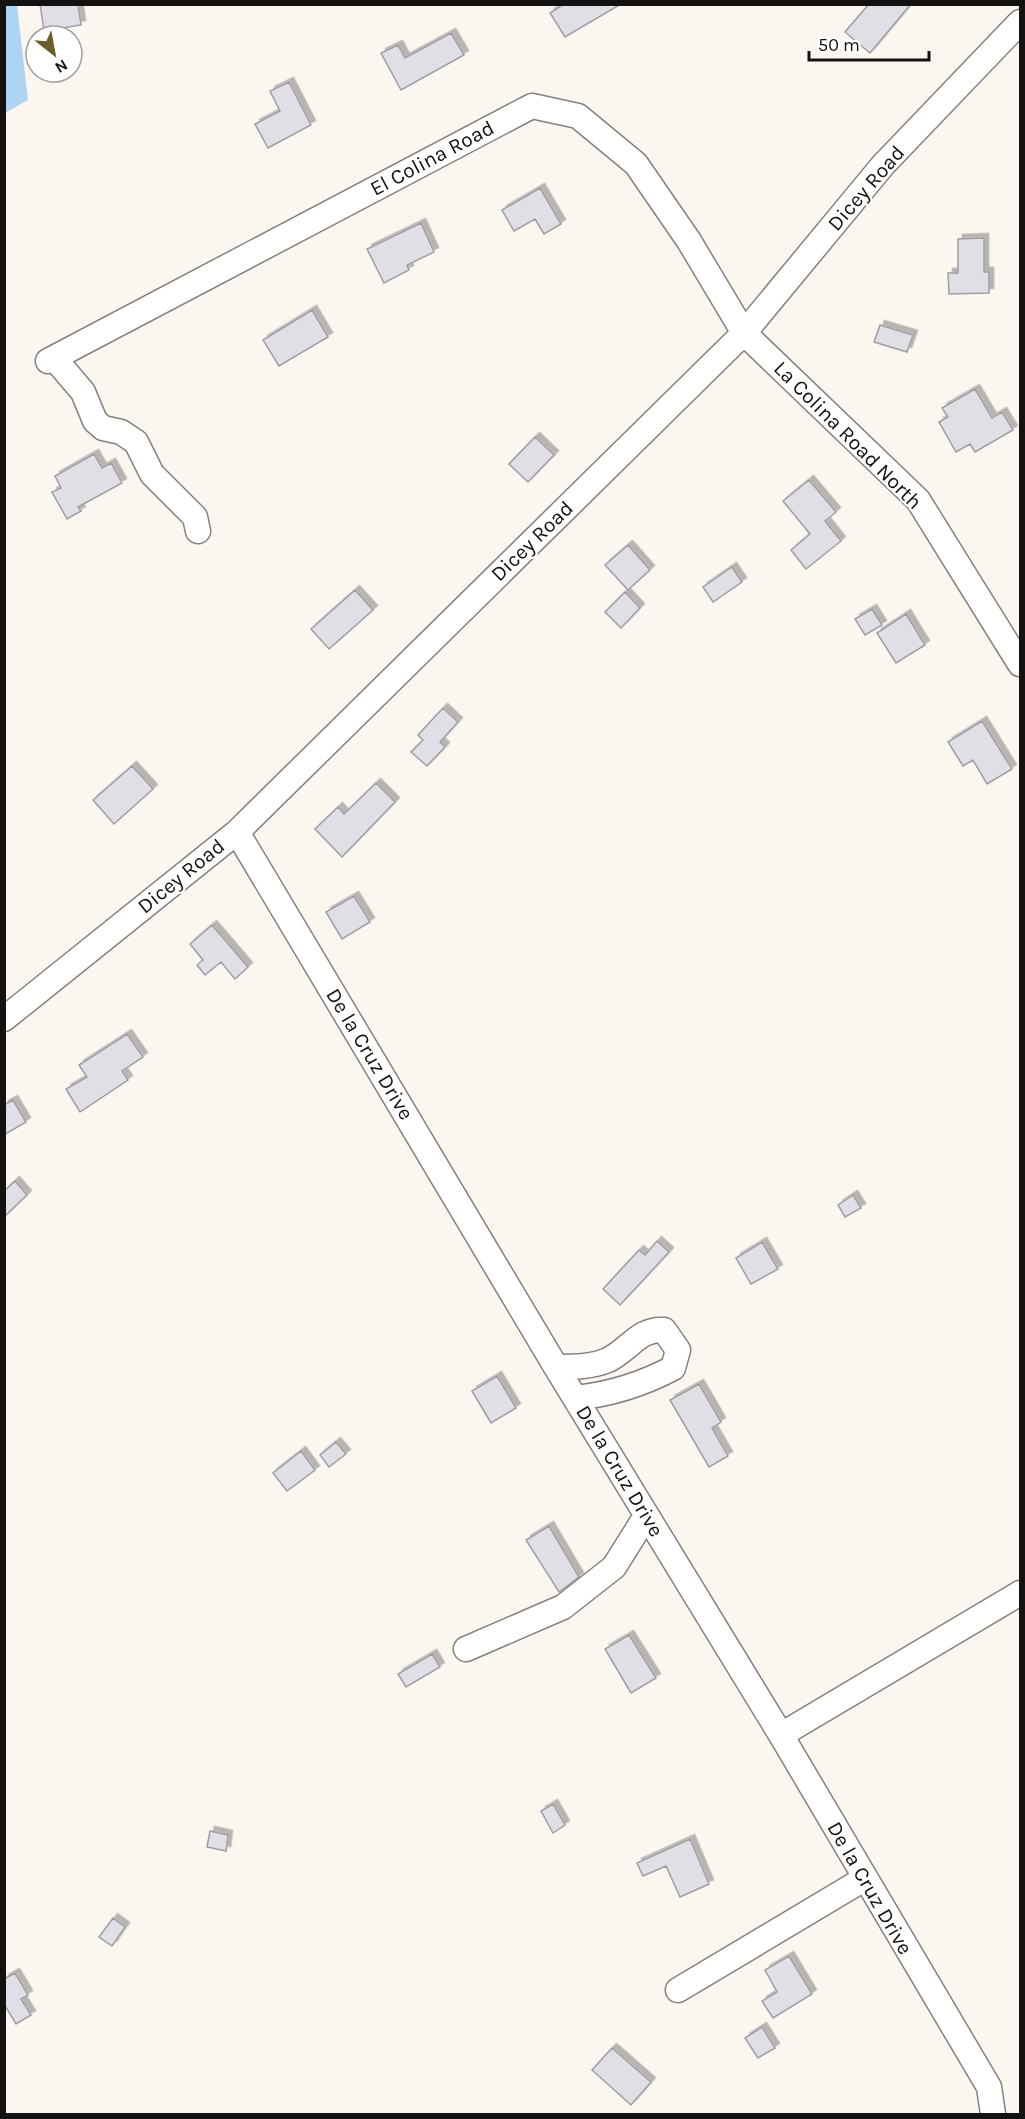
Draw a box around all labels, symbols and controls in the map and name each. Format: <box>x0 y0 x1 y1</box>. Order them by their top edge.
north arrow <box>24 24 84 84</box>
scale bar <box>809 24 929 62</box>
text: 50 m <box>818 34 860 56</box>
text: N <box>52 55 71 78</box>
street label: El Colina Road <box>366 115 498 201</box>
street label: Dicey Road <box>823 141 909 235</box>
street label: La Colina Road North <box>769 356 927 514</box>
street label: Dicey Road <box>486 496 578 586</box>
street label: Dicey Road <box>133 834 229 918</box>
street label: De la Cruz Drive <box>321 984 419 1124</box>
street label: De la Cruz Drive <box>571 1401 669 1541</box>
street label: De la Cruz Drive <box>822 1817 918 1959</box>

